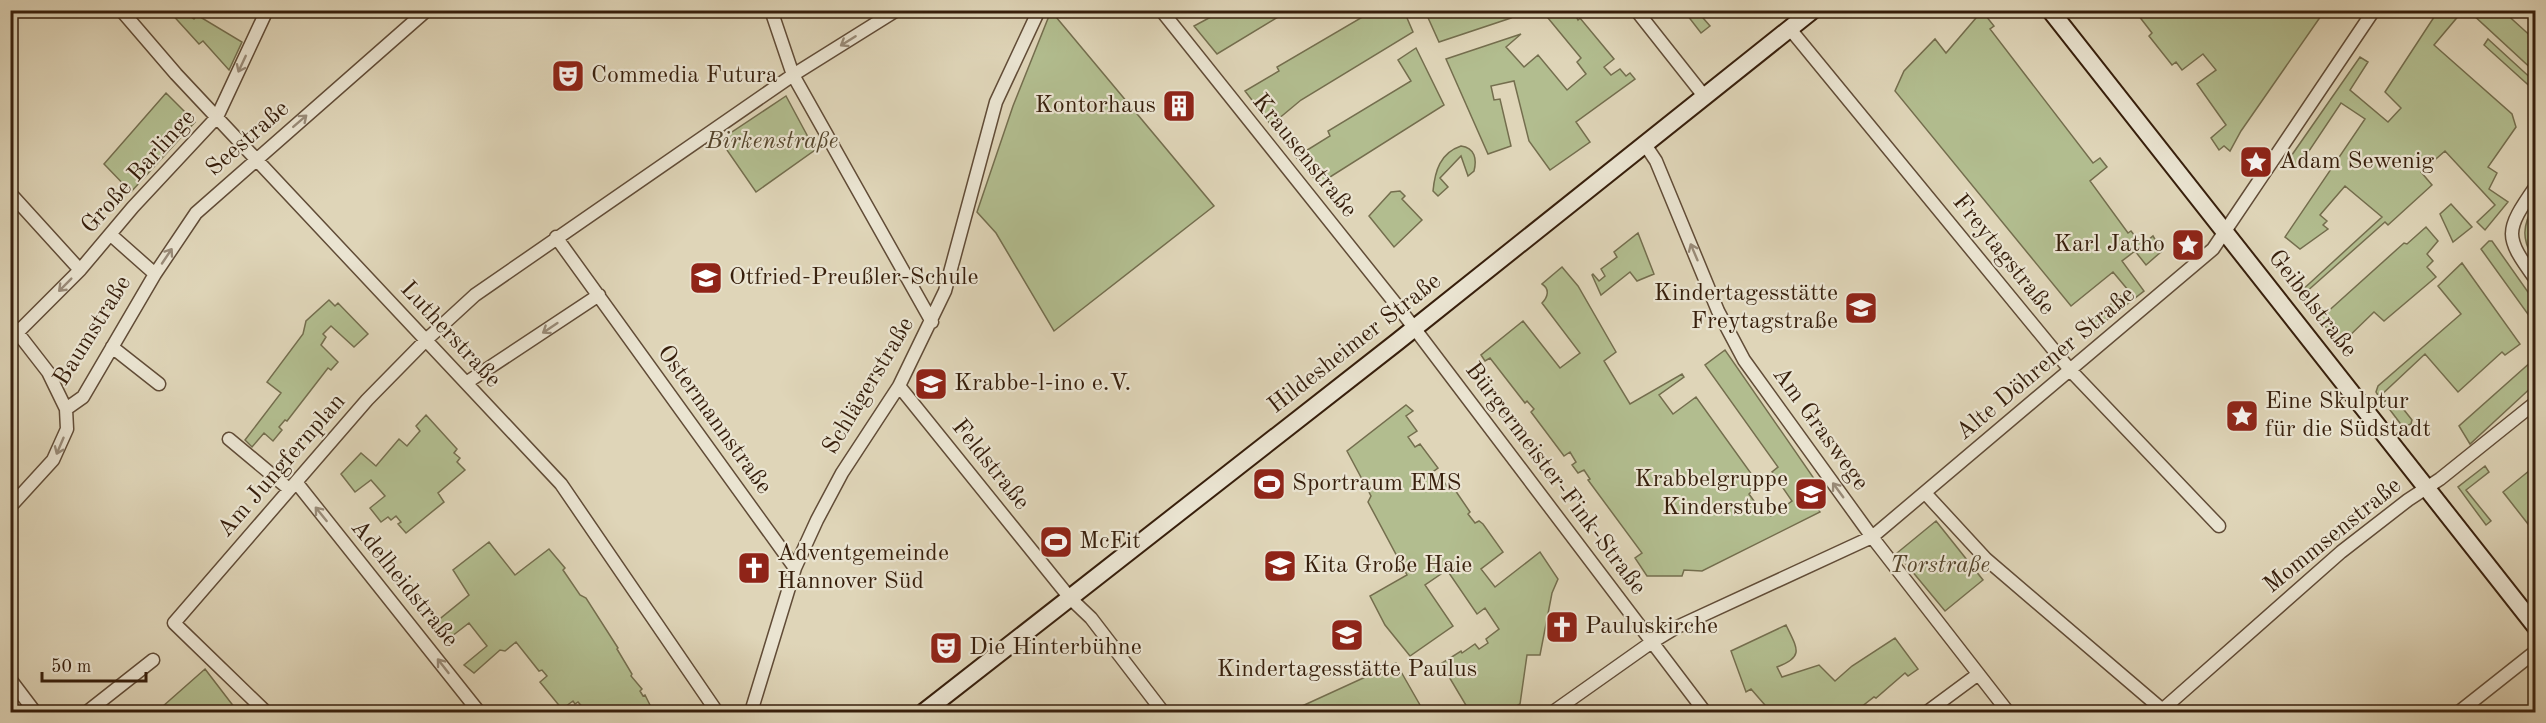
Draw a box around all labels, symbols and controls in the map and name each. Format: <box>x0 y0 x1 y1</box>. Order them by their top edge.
one-way arrow <box>839 35 856 48</box>
one-way arrow <box>236 54 247 72</box>
theatre icon: Commedia Futura <box>550 58 586 94</box>
place label: Commedia Futura <box>591 64 778 88</box>
building icon: Kontorhaus <box>1161 88 1197 124</box>
street label: Krausenstraße <box>1247 90 1361 222</box>
place label: Kontorhaus <box>1035 94 1156 118</box>
street label: Seestraße <box>202 97 294 181</box>
street label: Große Barlinge <box>77 105 201 239</box>
one-way arrow <box>292 114 307 128</box>
park label: Birkenstraße <box>705 130 838 154</box>
place icon: Adam Sewenig <box>2238 144 2274 180</box>
place label: Adam Sewenig <box>2279 150 2434 174</box>
street label: Freytagstraße <box>1947 190 2059 320</box>
place icon: Karl Jatho <box>2170 227 2206 263</box>
place label: Karl Jatho <box>2054 233 2165 257</box>
one-way arrow <box>1688 244 1699 262</box>
street label: Geibelstraße <box>2263 246 2361 362</box>
one-way arrow <box>160 248 173 265</box>
school or university icon: Otfried-Preußler-Schule <box>688 260 724 296</box>
place label: Otfried-Preußler-Schule <box>729 266 979 290</box>
street label: Hildesheimer Straße <box>1264 269 1446 419</box>
street label: Baumstraße <box>50 272 136 390</box>
one-way arrow <box>58 277 72 292</box>
street label: Lutherstraße <box>395 277 505 393</box>
place label: Kindertagesstätte Freytagstraße <box>1654 282 1838 334</box>
street label: Alte Döhrener Straße <box>1952 283 2140 445</box>
school or university icon: Kindertagesstätte Freytagstraße <box>1843 290 1879 326</box>
street label: Schlägerstraße <box>819 313 919 459</box>
one-way arrow <box>542 322 559 334</box>
street label: Ostermannstraße <box>652 341 776 499</box>
street label: Bürgermeister-Fink-Straße <box>1460 358 1650 600</box>
street label: Am Graswege <box>1767 363 1873 495</box>
school or university icon: Krabbe-l-ino e.V. <box>913 366 949 402</box>
place label: Krabbe-l-ino e.V. <box>954 372 1131 396</box>
street label: Am Jungfernplan <box>213 390 351 542</box>
place label: Eine Skulptur für die Südstadt <box>2265 390 2431 442</box>
place icon: Eine Skulptur für die Südstadt <box>2224 398 2260 434</box>
street label: Feldstraße <box>946 415 1034 515</box>
one-way arrow <box>54 436 65 454</box>
sports icon: Sportraum EMS <box>1251 466 1287 502</box>
place label: Krabbelgruppe Kinderstube <box>1635 468 1788 520</box>
place label: Sportraum EMS <box>1292 472 1461 496</box>
street label: Mommsenstraße <box>2260 474 2406 598</box>
school or university icon: Krabbelgruppe Kinderstube <box>1793 476 1829 512</box>
one-way arrow <box>1832 482 1844 498</box>
one-way arrow <box>315 506 328 522</box>
street label: Adelheidstraße <box>346 516 462 652</box>
sports icon: McFit <box>1038 524 1074 560</box>
place label: McFit <box>1079 530 1141 554</box>
place label: Adventgemeinde Hannover Süd <box>777 542 949 594</box>
school or university icon: Kita Große Haie <box>1262 548 1298 584</box>
church icon: Adventgemeinde Hannover Süd <box>736 550 772 586</box>
place label: Kita Große Haie <box>1303 554 1472 578</box>
park label: Torstraße <box>1890 554 1990 578</box>
church icon: Pauluskirche <box>1544 609 1580 645</box>
place label: Pauluskirche <box>1585 615 1718 639</box>
school or university icon: Kindertagesstätte Paulus <box>1329 617 1365 653</box>
theatre icon: Die Hinterbühne <box>928 630 964 666</box>
place label: Die Hinterbühne <box>969 636 1142 660</box>
scale bar <box>42 645 146 683</box>
text: 50 m <box>51 658 91 676</box>
place label: Kindertagesstätte Paulus <box>1217 658 1477 682</box>
one-way arrow <box>437 659 449 675</box>

